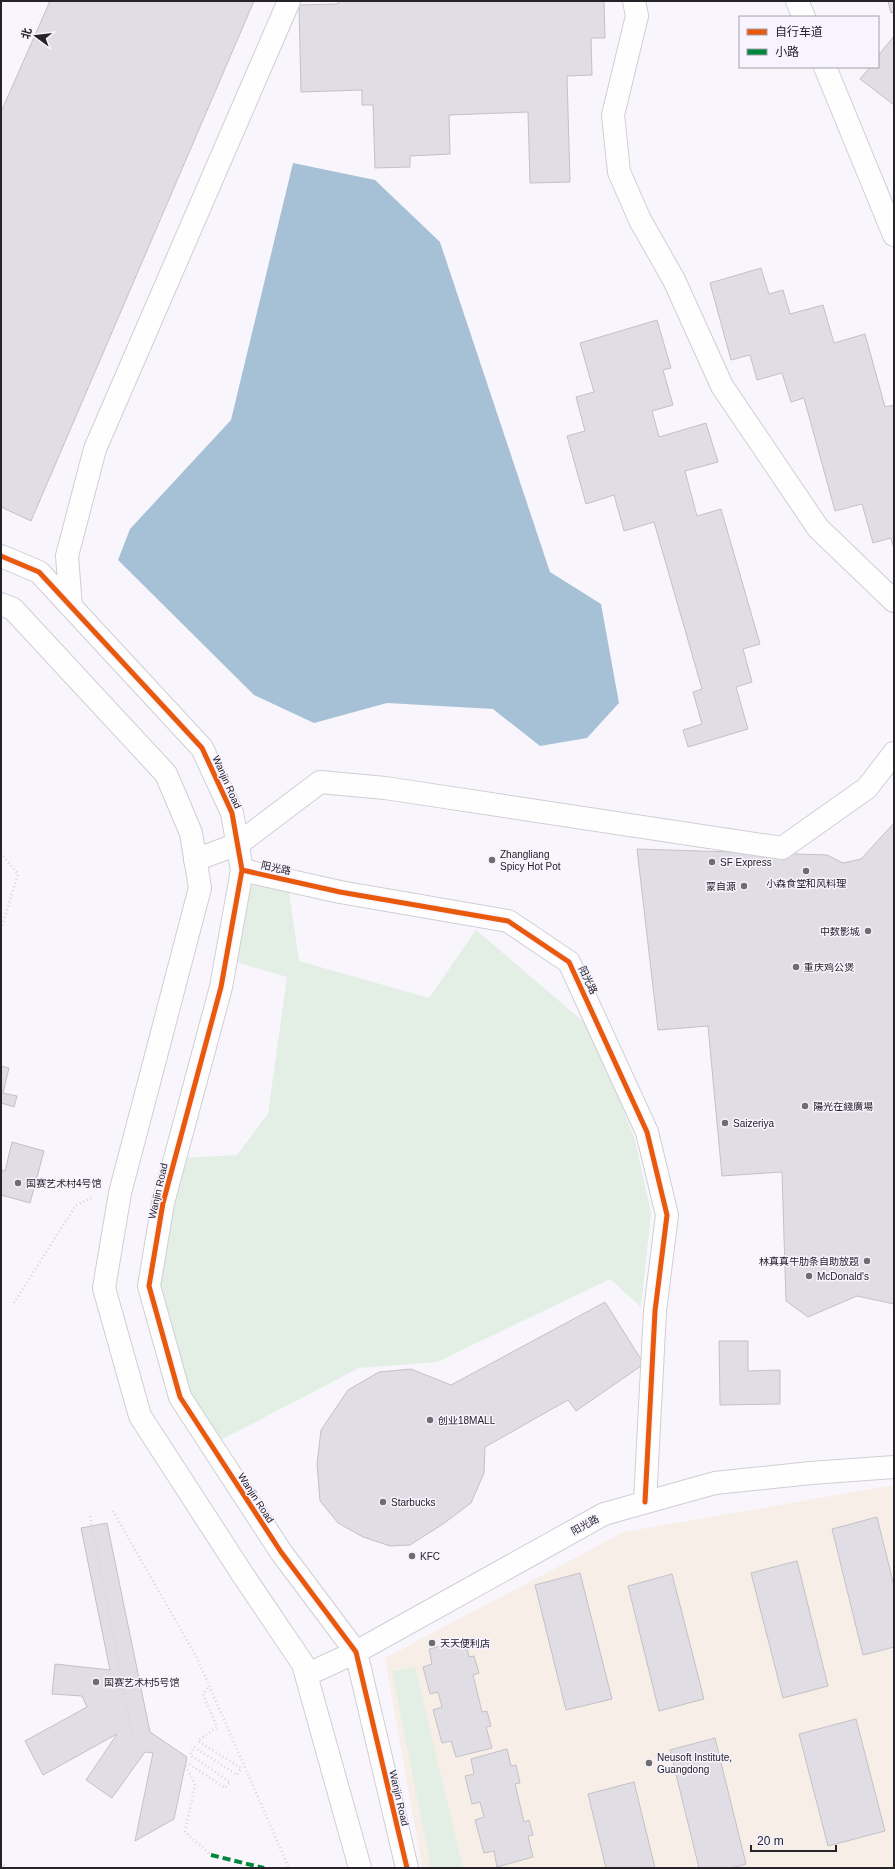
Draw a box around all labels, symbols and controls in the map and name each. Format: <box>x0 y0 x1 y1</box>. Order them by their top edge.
north arrow <box>16 16 56 56</box>
legend <box>739 16 879 68</box>
text: 自行车道 <box>775 25 823 39</box>
text: 北 <box>19 27 34 40</box>
text: 小路 <box>775 45 799 59</box>
street label: Wanjin Road <box>210 754 244 810</box>
place label: Zhangliang Spicy Hot Pot <box>500 849 561 872</box>
marker: Zhangliang Spicy Hot Pot <box>487 855 497 865</box>
marker: SF Express <box>707 857 717 867</box>
place label: SF Express <box>720 857 772 868</box>
street label: 阳光路 <box>260 860 292 876</box>
marker: 小森食堂和风料理 <box>801 866 811 876</box>
place label: 小森食堂和风料理 <box>766 878 846 889</box>
place label: 蒙自源 <box>706 881 736 892</box>
marker: 蒙自源 <box>739 881 749 891</box>
place label: 中数影城 <box>820 926 860 937</box>
marker: 中数影城 <box>863 926 873 936</box>
marker: 重庆鸡公煲 <box>791 962 801 972</box>
place label: 重庆鸡公煲 <box>804 962 854 973</box>
street label: 阳光路 <box>577 964 599 996</box>
marker: 陽光在綫廣場 <box>800 1101 810 1111</box>
place label: 陽光在綫廣場 <box>813 1101 873 1112</box>
marker: Saizeriya <box>720 1118 730 1128</box>
place label: Saizeriya <box>733 1118 775 1129</box>
street label: Wanjin Road <box>146 1162 170 1220</box>
marker: 国赛艺术村4号馆 <box>13 1178 23 1188</box>
place label: 国赛艺术村4号馆 <box>26 1178 102 1189</box>
place label: 林真真牛肋条自助放题 <box>759 1256 859 1267</box>
marker: 林真真牛肋条自助放题 <box>862 1256 872 1266</box>
marker: McDonald's <box>804 1271 814 1281</box>
place label: McDonald's <box>817 1271 869 1282</box>
marker: 创业18MALL <box>425 1415 435 1425</box>
place label: 创业18MALL <box>438 1415 496 1426</box>
street label: Wanjin Road <box>236 1471 276 1525</box>
marker: Starbucks <box>378 1497 388 1507</box>
place label: Starbucks <box>391 1497 435 1508</box>
street label: 阳光路 <box>569 1513 601 1537</box>
marker: KFC <box>407 1551 417 1561</box>
place label: KFC <box>420 1551 440 1562</box>
marker: 天天便利店 <box>427 1638 437 1648</box>
place label: 天天便利店 <box>440 1638 490 1649</box>
marker: 国赛艺术村5号馆 <box>91 1677 101 1687</box>
place label: 国赛艺术村5号馆 <box>104 1677 180 1688</box>
place label: Neusoft Institute, Guangdong <box>657 1752 732 1775</box>
marker: Neusoft Institute, Guangdong <box>644 1758 654 1768</box>
street label: Wanjin Road <box>387 1769 411 1827</box>
scale bar <box>751 1827 836 1853</box>
text: 20 m <box>757 1834 784 1848</box>

